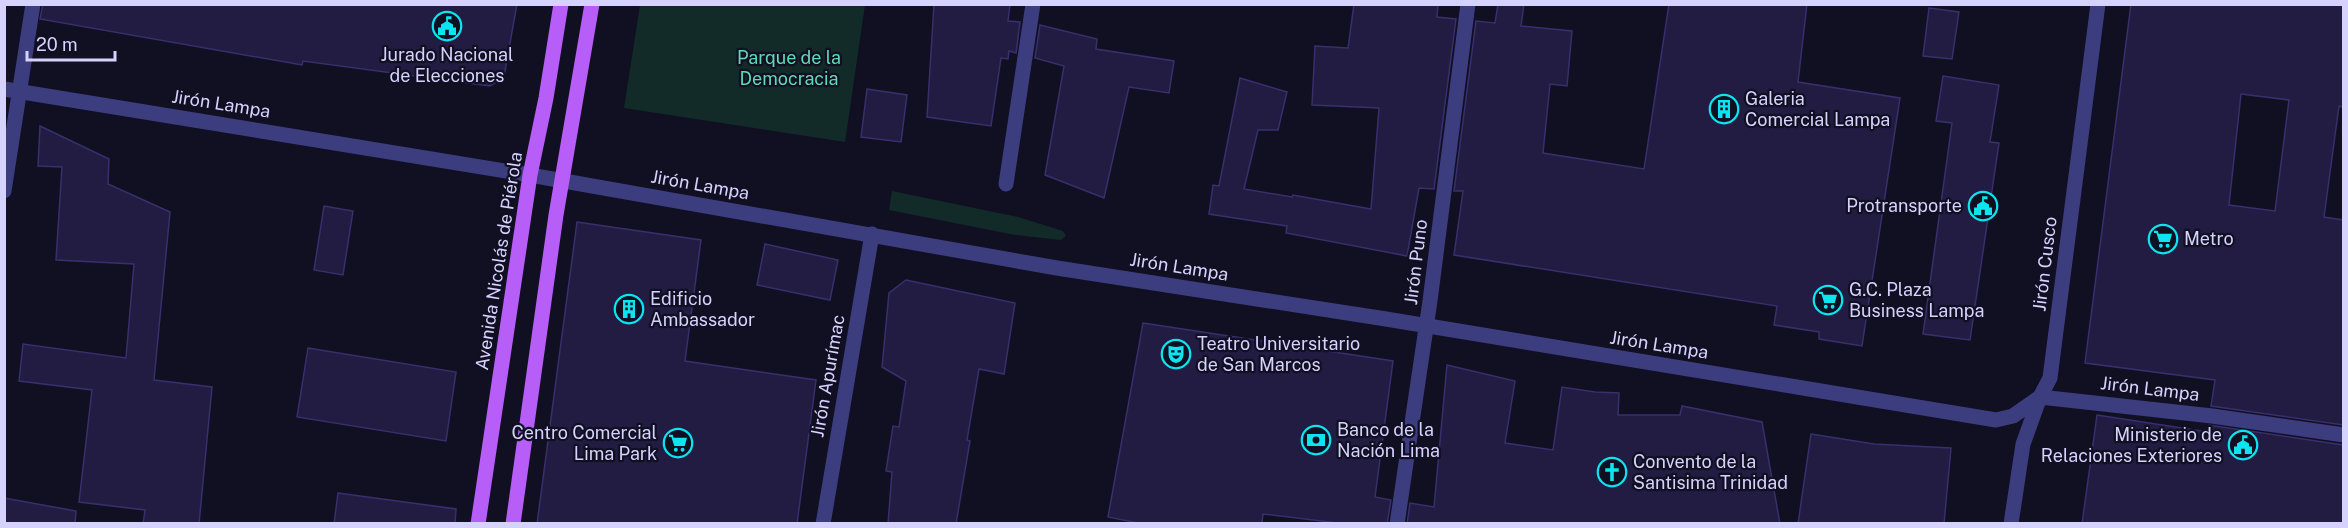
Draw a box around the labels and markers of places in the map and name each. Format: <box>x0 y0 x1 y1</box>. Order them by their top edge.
public building icon: Jurado Nacional de Elecciones <box>431 10 463 42</box>
place label: Jurado Nacional de Elecciones <box>381 44 513 86</box>
place label: Galeria Comercial Lampa <box>1745 88 1890 130</box>
building icon: Galeria Comercial Lampa <box>1708 93 1740 125</box>
public building icon: Protransporte <box>1967 190 1999 222</box>
place label: Protransporte <box>1846 195 1962 216</box>
supermarket icon: Metro <box>2147 223 2179 255</box>
place label: Metro <box>2184 228 2234 249</box>
place label: G.C. Plaza Business Lampa <box>1849 279 1984 321</box>
supermarket icon: G.C. Plaza Business Lampa <box>1812 284 1844 316</box>
place label: Edificio Ambassador <box>650 288 755 330</box>
building icon: Edificio Ambassador <box>613 293 645 325</box>
place label: Teatro Universitario de San Marcos <box>1197 333 1360 375</box>
theatre icon: Teatro Universitario de San Marcos <box>1160 338 1192 370</box>
place label: Banco de la Nación Lima <box>1337 419 1440 461</box>
place label: Centro Comercial Lima Park <box>511 422 657 464</box>
bank icon: Banco de la Nación Lima <box>1300 424 1332 456</box>
place label: Ministerio de Relaciones Exteriores <box>2041 424 2222 466</box>
supermarket icon: Centro Comercial Lima Park <box>662 427 694 459</box>
public building icon: Ministerio de Relaciones Exteriores <box>2227 429 2259 461</box>
place label: Convento de la Santisima Trinidad <box>1633 451 1788 493</box>
church icon: Convento de la Santisima Trinidad <box>1596 456 1628 488</box>

